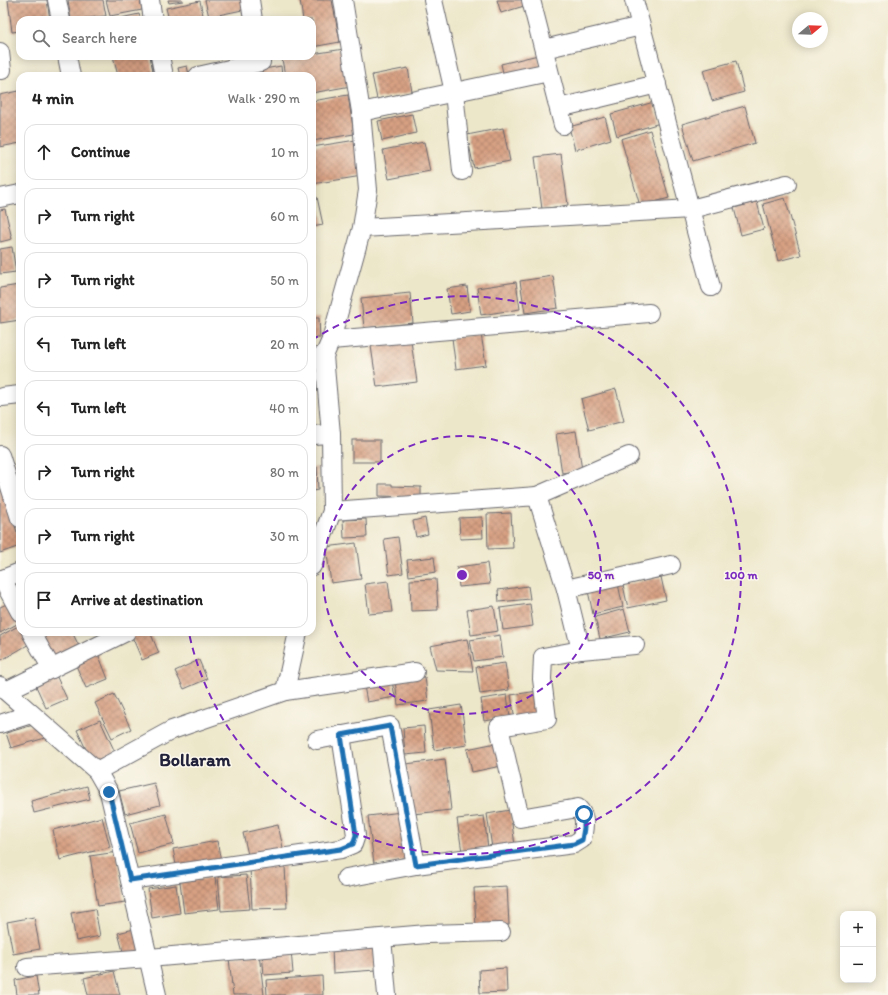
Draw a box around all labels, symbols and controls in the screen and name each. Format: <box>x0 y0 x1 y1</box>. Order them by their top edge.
north arrow <box>792 12 828 48</box>
search box <box>16 16 316 60</box>
icon: search <box>30 27 52 49</box>
text: Search here <box>62 29 137 47</box>
text: 4 min <box>32 88 74 108</box>
text: Walk · 290 m <box>228 91 300 106</box>
icon: ahead <box>33 141 55 163</box>
text: Continue <box>71 143 130 161</box>
text: 10 m <box>271 145 299 160</box>
icon: right <box>33 205 55 227</box>
text: Turn right <box>71 207 135 225</box>
text: 60 m <box>270 209 299 224</box>
icon: right <box>33 269 55 291</box>
text: Turn right <box>71 271 135 289</box>
text: 50 m <box>270 273 299 288</box>
icon: left <box>33 333 55 355</box>
text: Turn left <box>71 335 126 353</box>
text: 20 m <box>270 337 299 352</box>
icon: left <box>33 397 55 419</box>
text: Turn left <box>71 399 126 417</box>
text: 40 m <box>269 401 299 416</box>
icon: right <box>33 461 55 483</box>
text: Turn right <box>71 463 135 481</box>
text: 80 m <box>270 465 299 480</box>
icon: right <box>33 525 55 547</box>
text: Turn right <box>71 527 135 545</box>
text: 30 m <box>270 529 299 544</box>
centre of rings <box>455 568 469 582</box>
text: 50 m <box>588 568 615 582</box>
text: 100 m <box>724 568 758 582</box>
icon: arrive <box>33 589 55 611</box>
text: Arrive at destination <box>71 591 203 609</box>
district label: Bollaram <box>159 749 232 771</box>
route end <box>100 783 118 801</box>
route start <box>575 805 593 823</box>
map controls <box>840 911 876 983</box>
button: + <box>840 911 876 947</box>
button: − <box>840 947 876 983</box>

